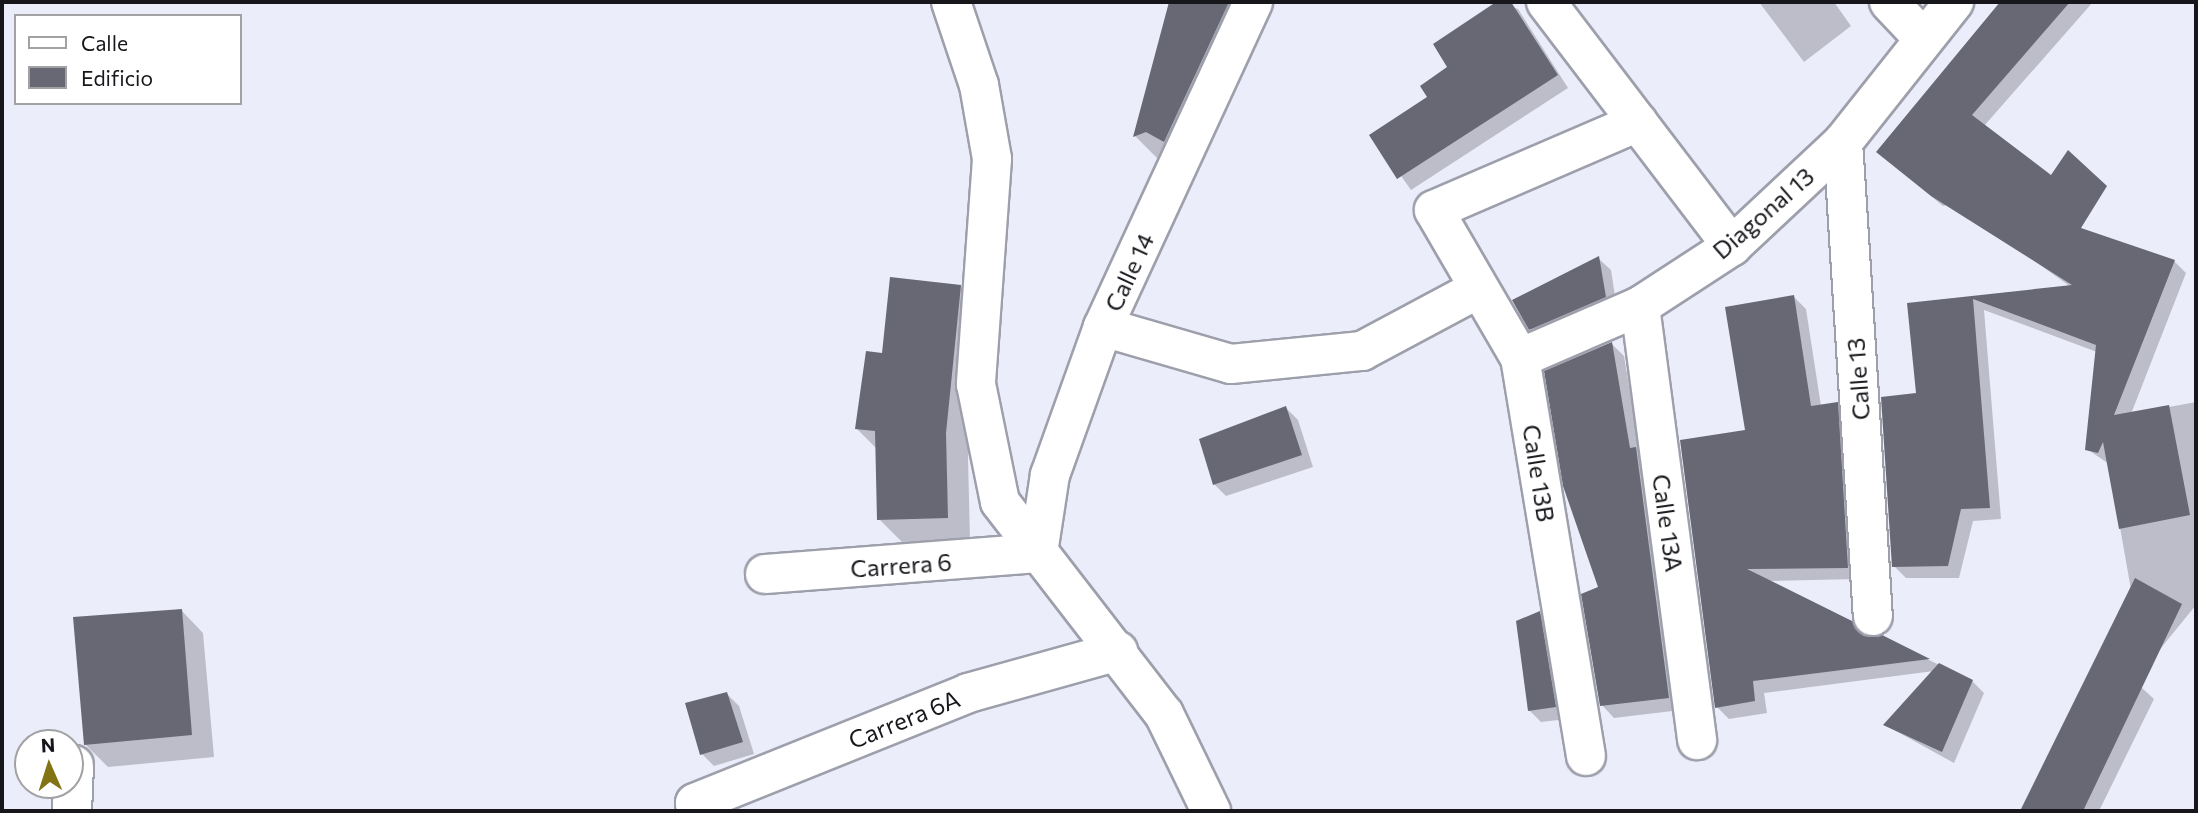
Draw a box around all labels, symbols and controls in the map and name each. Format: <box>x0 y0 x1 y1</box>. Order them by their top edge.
legend <box>14 14 242 105</box>
text: Calle <box>81 30 128 55</box>
text: Edificio <box>81 65 153 90</box>
street label: Diagonal 13 <box>1707 161 1819 265</box>
street label: Calle 14 <box>1098 228 1160 316</box>
street label: Calle 13 <box>1841 337 1875 421</box>
street label: Calle 13B <box>1517 422 1561 524</box>
street label: Calle 13A <box>1647 472 1689 574</box>
street label: Carrera 6 <box>849 547 953 583</box>
street label: Carrera 6A <box>844 684 964 754</box>
north arrow <box>14 729 84 799</box>
text: N <box>40 733 56 756</box>

